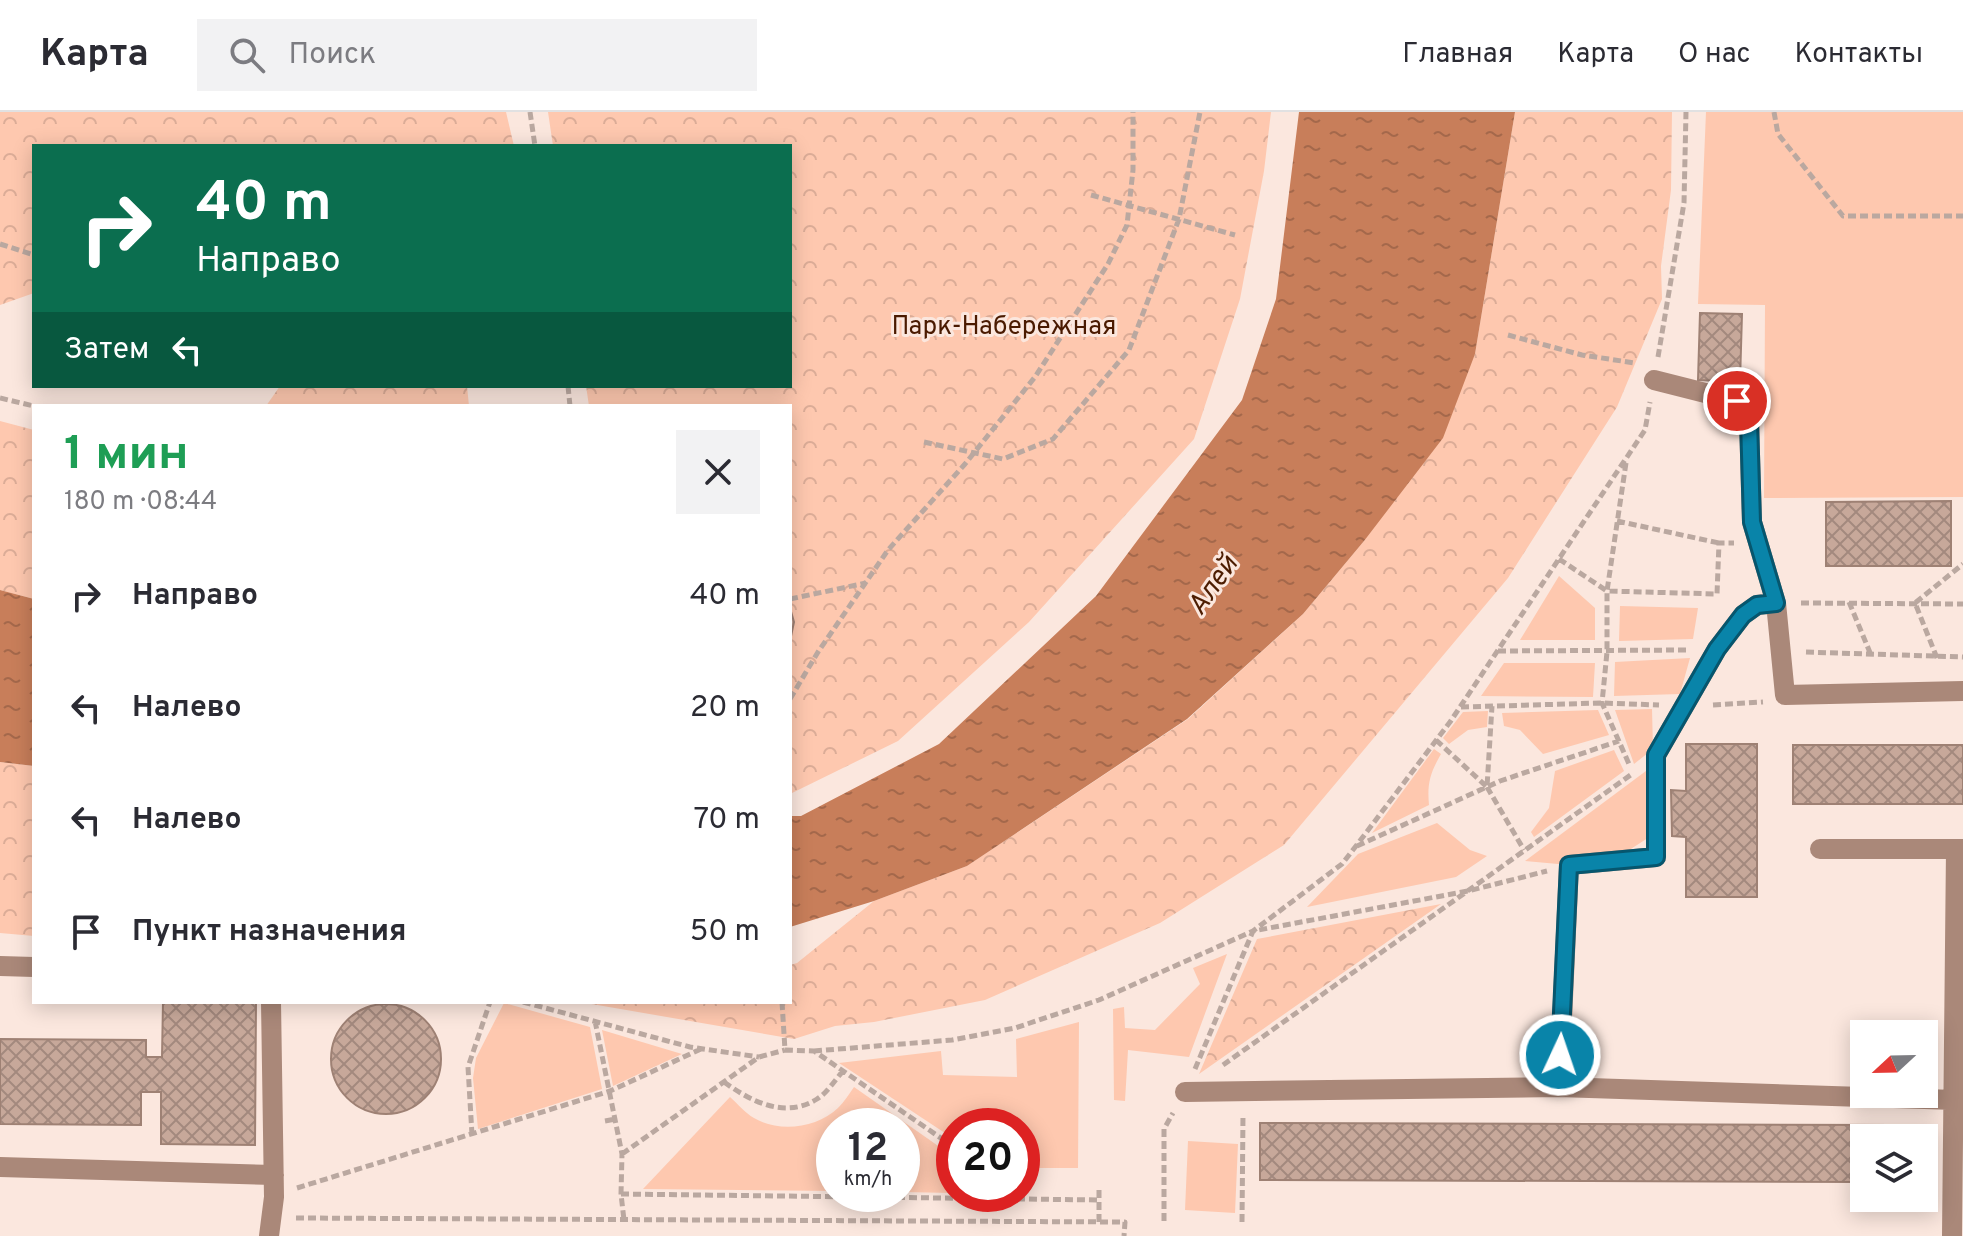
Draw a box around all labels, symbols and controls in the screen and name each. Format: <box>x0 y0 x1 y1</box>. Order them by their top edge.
search box <box>197 19 757 91</box>
text: Карта <box>40 31 149 80</box>
icon: search <box>225 33 269 77</box>
text: Поиск <box>289 37 376 74</box>
text: Главная <box>1402 37 1513 73</box>
text: Карта <box>1557 37 1634 73</box>
text: О нас <box>1678 37 1751 73</box>
text: Контакты <box>1795 37 1923 73</box>
text: 40 m <box>196 170 332 240</box>
icon: right <box>64 176 168 280</box>
text: Направо <box>196 239 341 285</box>
park label: Парк-Набережная <box>891 311 1117 344</box>
icon: left <box>165 328 209 372</box>
text: Затем <box>64 332 149 369</box>
pin <box>1703 367 1771 435</box>
icon: arrive <box>1715 379 1759 423</box>
text: 1 мин <box>64 426 189 486</box>
button: close <box>676 430 760 514</box>
text: 180 m · 08:44 <box>64 486 217 519</box>
water label: Алей <box>1181 548 1248 623</box>
icon: right <box>64 574 108 618</box>
text: Направо <box>132 578 258 615</box>
text: 40 m <box>690 578 760 615</box>
icon: left <box>64 686 108 730</box>
text: Налево <box>132 690 241 727</box>
text: 20 m <box>690 690 760 727</box>
icon: left <box>64 798 108 842</box>
text: Налево <box>132 802 241 839</box>
text: 70 m <box>694 802 760 839</box>
icon: arrive <box>64 910 108 954</box>
text: Пункт назначения <box>132 914 406 951</box>
text: 50 m <box>690 914 760 951</box>
position arrow <box>1518 1013 1602 1097</box>
north arrow <box>1850 1020 1938 1108</box>
map controls <box>1850 1020 1938 1212</box>
speed limit sign: 20 <box>936 1108 1040 1212</box>
button: layers <box>1850 1124 1938 1212</box>
text: 12 <box>848 1125 888 1175</box>
text: km/h <box>844 1167 892 1193</box>

